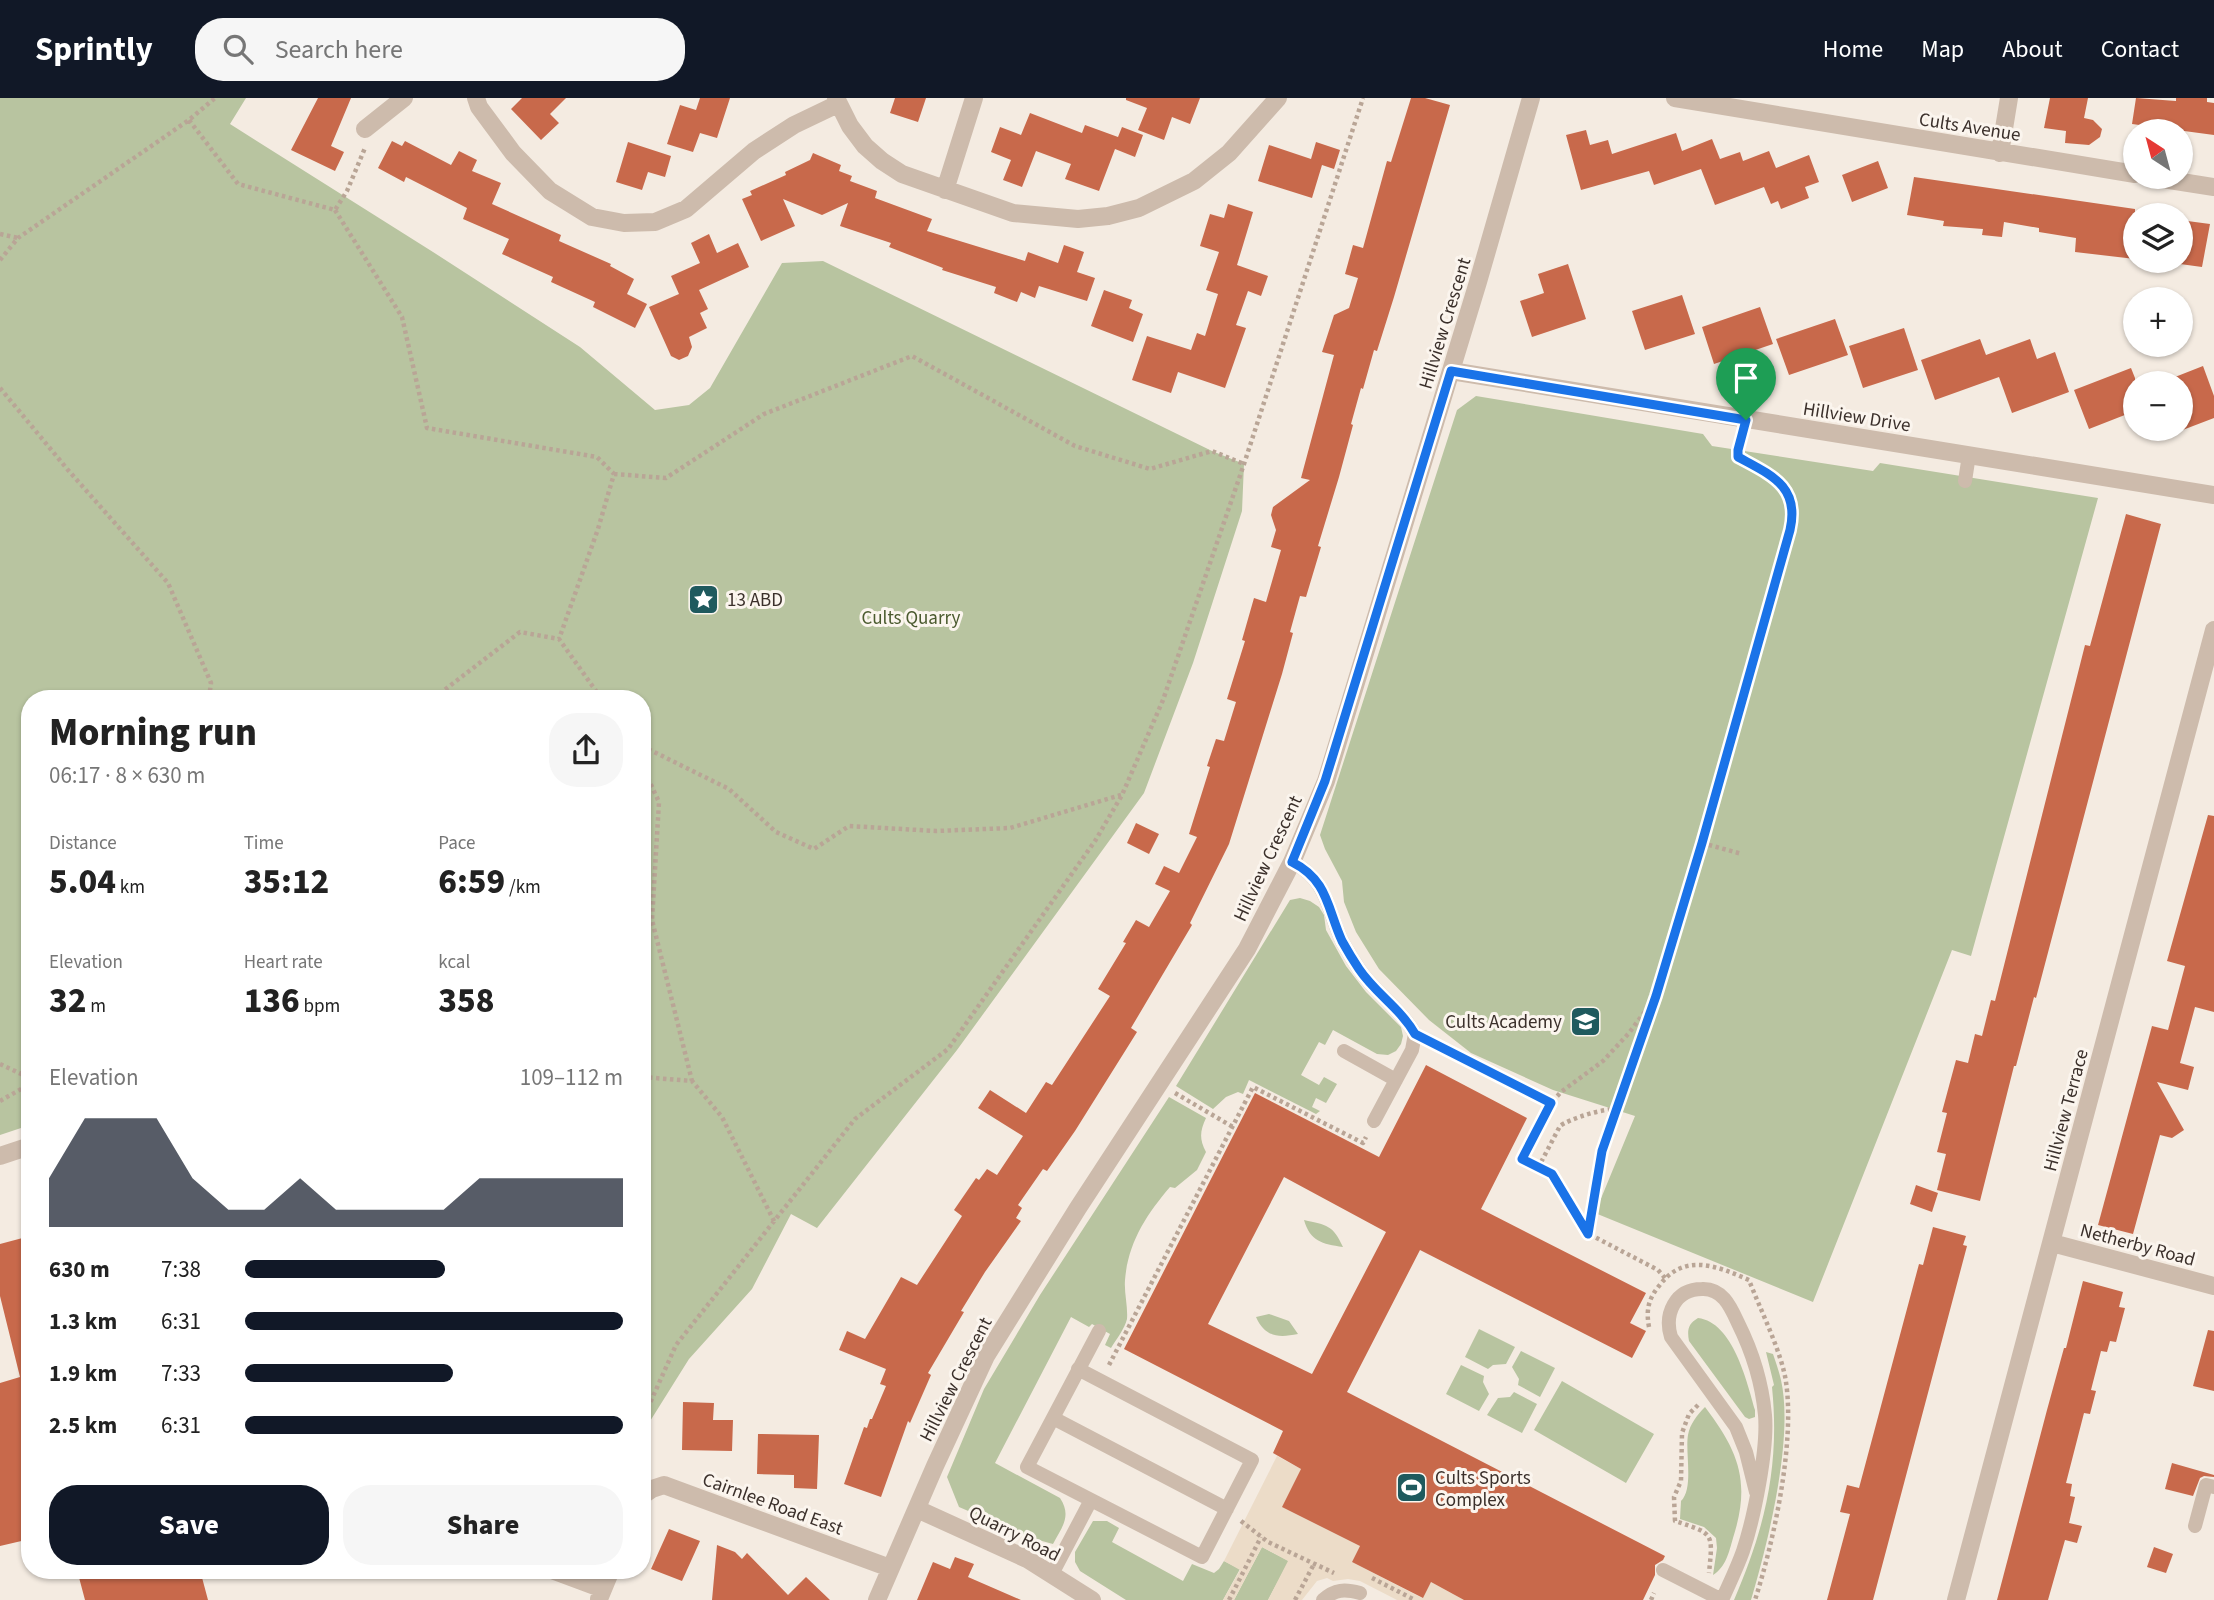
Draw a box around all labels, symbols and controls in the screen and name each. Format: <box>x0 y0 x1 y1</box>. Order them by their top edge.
search box <box>195 18 685 81</box>
text: Sprintly <box>35 26 153 73</box>
icon: search <box>219 30 257 68</box>
text: Search here <box>275 31 403 68</box>
text: Home <box>1823 32 1883 67</box>
text: Map <box>1921 32 1964 67</box>
text: About <box>2002 32 2063 67</box>
text: Contact <box>2101 32 2179 67</box>
street label: Cults Avenue <box>1917 106 2022 149</box>
north arrow <box>2123 119 2193 189</box>
map controls <box>2123 119 2193 441</box>
button: layers <box>2123 203 2193 273</box>
street label: Hillview Crescent <box>1413 254 1478 393</box>
button: + <box>2123 287 2193 357</box>
pin <box>1716 348 1776 420</box>
icon: arrive <box>1727 359 1765 397</box>
button: − <box>2123 371 2193 441</box>
street label: Hillview Drive <box>1801 396 1912 439</box>
place icon: 13 ABD <box>687 582 721 616</box>
place label: 13 ABD <box>727 587 783 614</box>
park label: Cults Quarry <box>862 605 961 632</box>
text: Morning run <box>49 706 257 760</box>
button: share <box>549 713 623 787</box>
text: 06:17 · 8 × 630 m <box>49 759 205 792</box>
street label: Hillview Crescent <box>1227 791 1310 926</box>
text: Distance <box>49 830 117 857</box>
text: Time <box>244 830 284 857</box>
text: Pace <box>438 830 476 857</box>
text: 5.04 <box>49 857 116 907</box>
text: 35:12 <box>244 857 329 907</box>
text: 6:59 <box>438 857 505 907</box>
text: km <box>116 874 145 901</box>
text: /km <box>505 874 541 901</box>
text: Elevation <box>49 949 123 976</box>
text: Heart rate <box>244 949 323 976</box>
text: kcal <box>438 949 470 976</box>
text: 32 <box>49 976 86 1026</box>
text: 136 <box>244 976 300 1026</box>
text: 358 <box>438 976 494 1026</box>
text: m <box>86 993 106 1020</box>
text: bpm <box>300 993 340 1020</box>
school or university icon: Cults Academy <box>1568 1004 1602 1038</box>
place label: Cults Academy <box>1445 1009 1562 1036</box>
street label: Hillview Terrace <box>2037 1046 2096 1175</box>
text: Elevation <box>49 1061 139 1094</box>
text: 109–112 m <box>520 1061 623 1094</box>
street label: Netherby Road <box>2077 1217 2198 1274</box>
text: 630 m <box>49 1253 110 1286</box>
text: 7:38 <box>161 1253 201 1286</box>
text: 1.3 km <box>49 1305 117 1338</box>
text: 6:31 <box>161 1305 201 1338</box>
street label: Hillview Crescent <box>913 1312 1000 1447</box>
text: 1.9 km <box>49 1357 117 1390</box>
text: 7:33 <box>161 1357 201 1390</box>
text: 2.5 km <box>49 1409 117 1442</box>
text: 6:31 <box>161 1409 201 1442</box>
place label: Cults Sports Complex <box>1435 1465 1531 1514</box>
street label: Cairnlee Road East <box>698 1466 847 1543</box>
sports icon: Cults Sports Complex <box>1395 1471 1429 1505</box>
button: Save <box>49 1485 329 1565</box>
button: Share <box>343 1485 623 1565</box>
street label: Quarry Road <box>964 1500 1065 1569</box>

